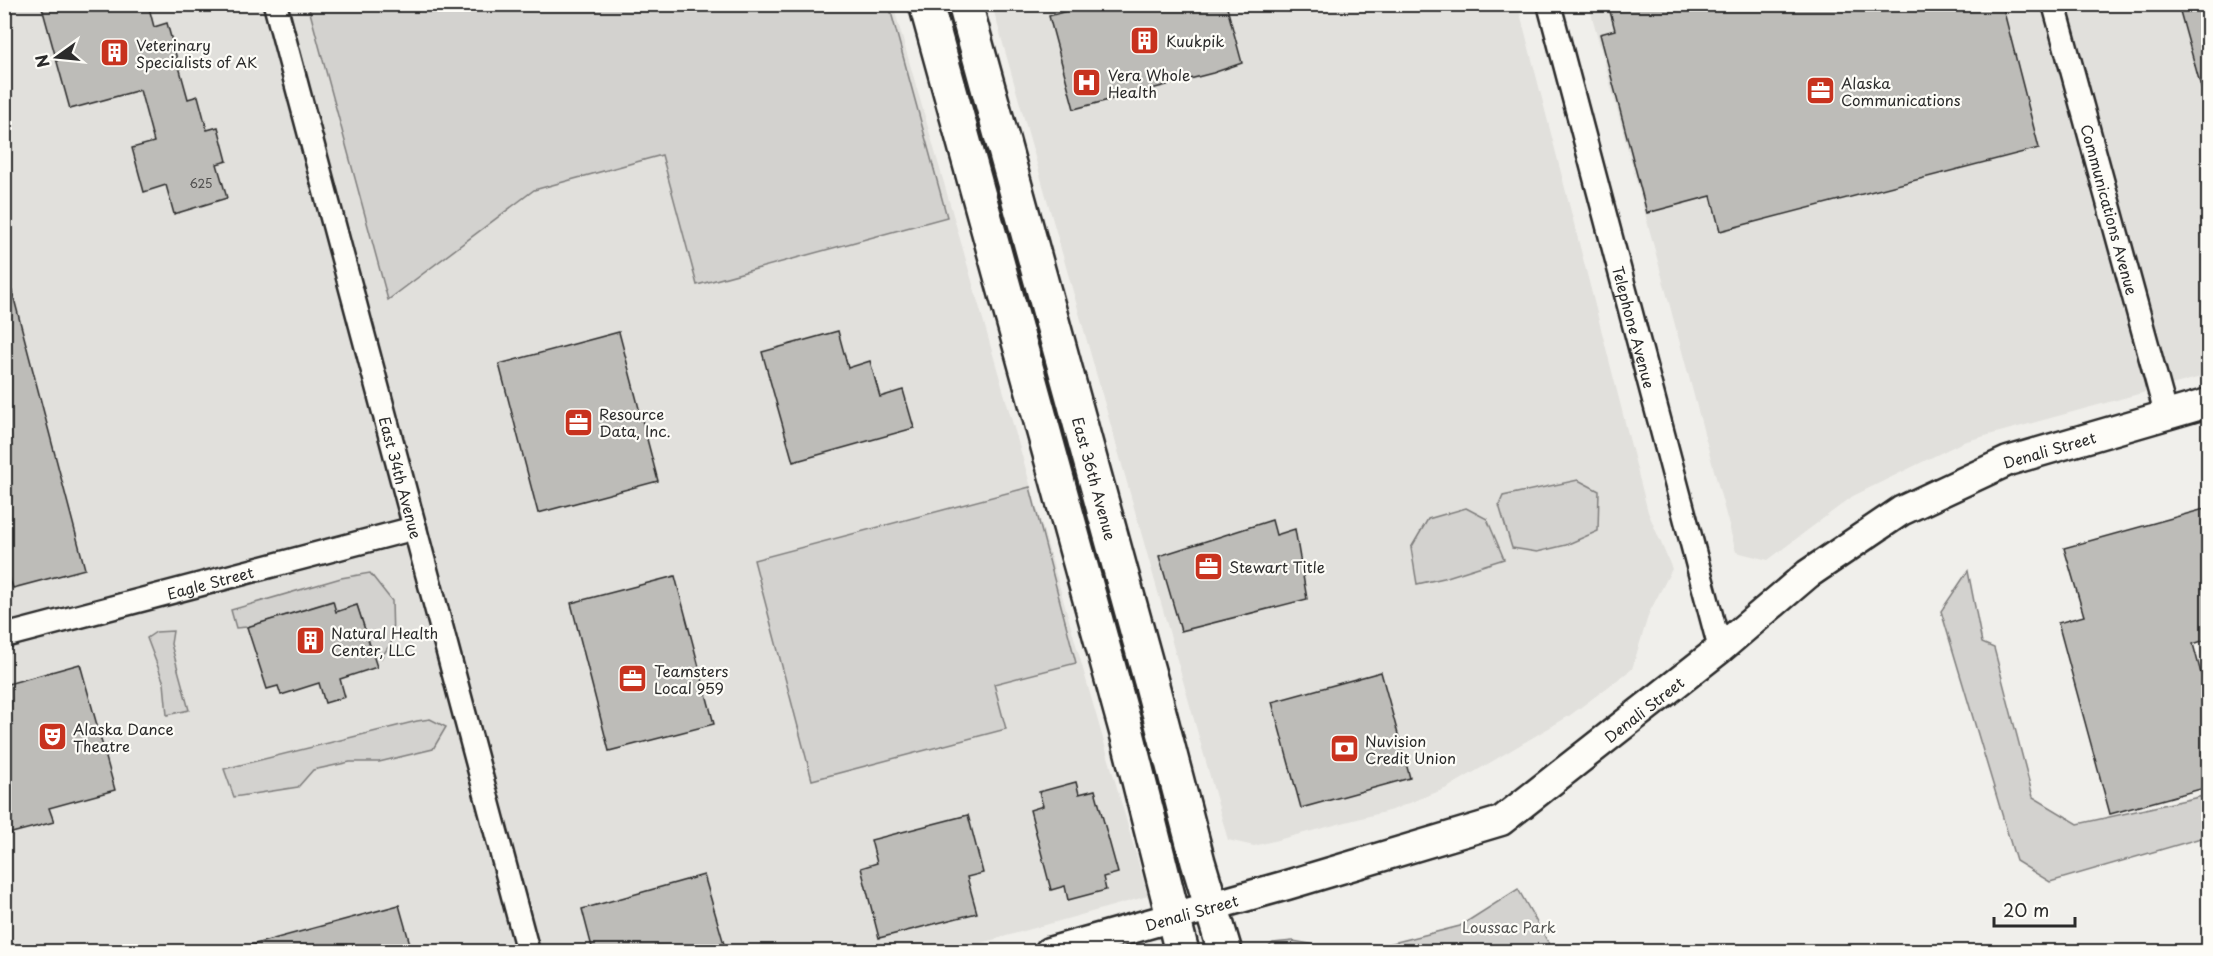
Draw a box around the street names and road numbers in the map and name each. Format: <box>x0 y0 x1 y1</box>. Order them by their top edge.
street label: Communications Avenue <box>2076 121 2144 297</box>
street label: Telephone Avenue <box>1607 263 1662 390</box>
street label: East 34th Avenue <box>374 414 429 541</box>
street label: East 36th Avenue <box>1067 414 1123 543</box>
street label: Denali Street <box>2000 425 2098 473</box>
street label: Eagle Street <box>164 559 256 604</box>
street label: Denali Street <box>1599 670 1688 748</box>
street label: Denali Street <box>1142 888 1241 936</box>

